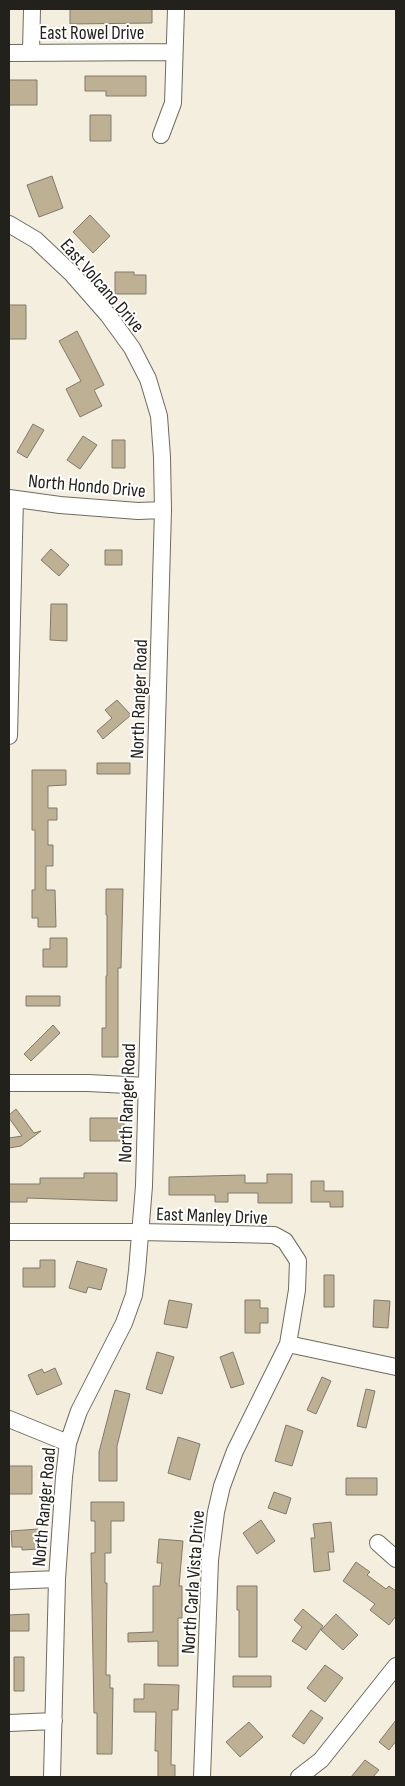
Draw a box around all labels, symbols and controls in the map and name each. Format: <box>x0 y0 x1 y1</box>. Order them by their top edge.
street label: East Rowel Drive <box>40 22 144 45</box>
street label: East Volcano Drive <box>55 234 149 338</box>
street label: North Hondo Drive <box>27 470 147 503</box>
street label: North Ranger Road <box>126 639 153 759</box>
street label: North Ranger Road <box>114 1043 141 1163</box>
street label: East Manley Drive <box>156 1203 268 1230</box>
street label: North Ranger Road <box>28 1447 61 1568</box>
street label: North Carla Vista Drive <box>177 1510 210 1655</box>

